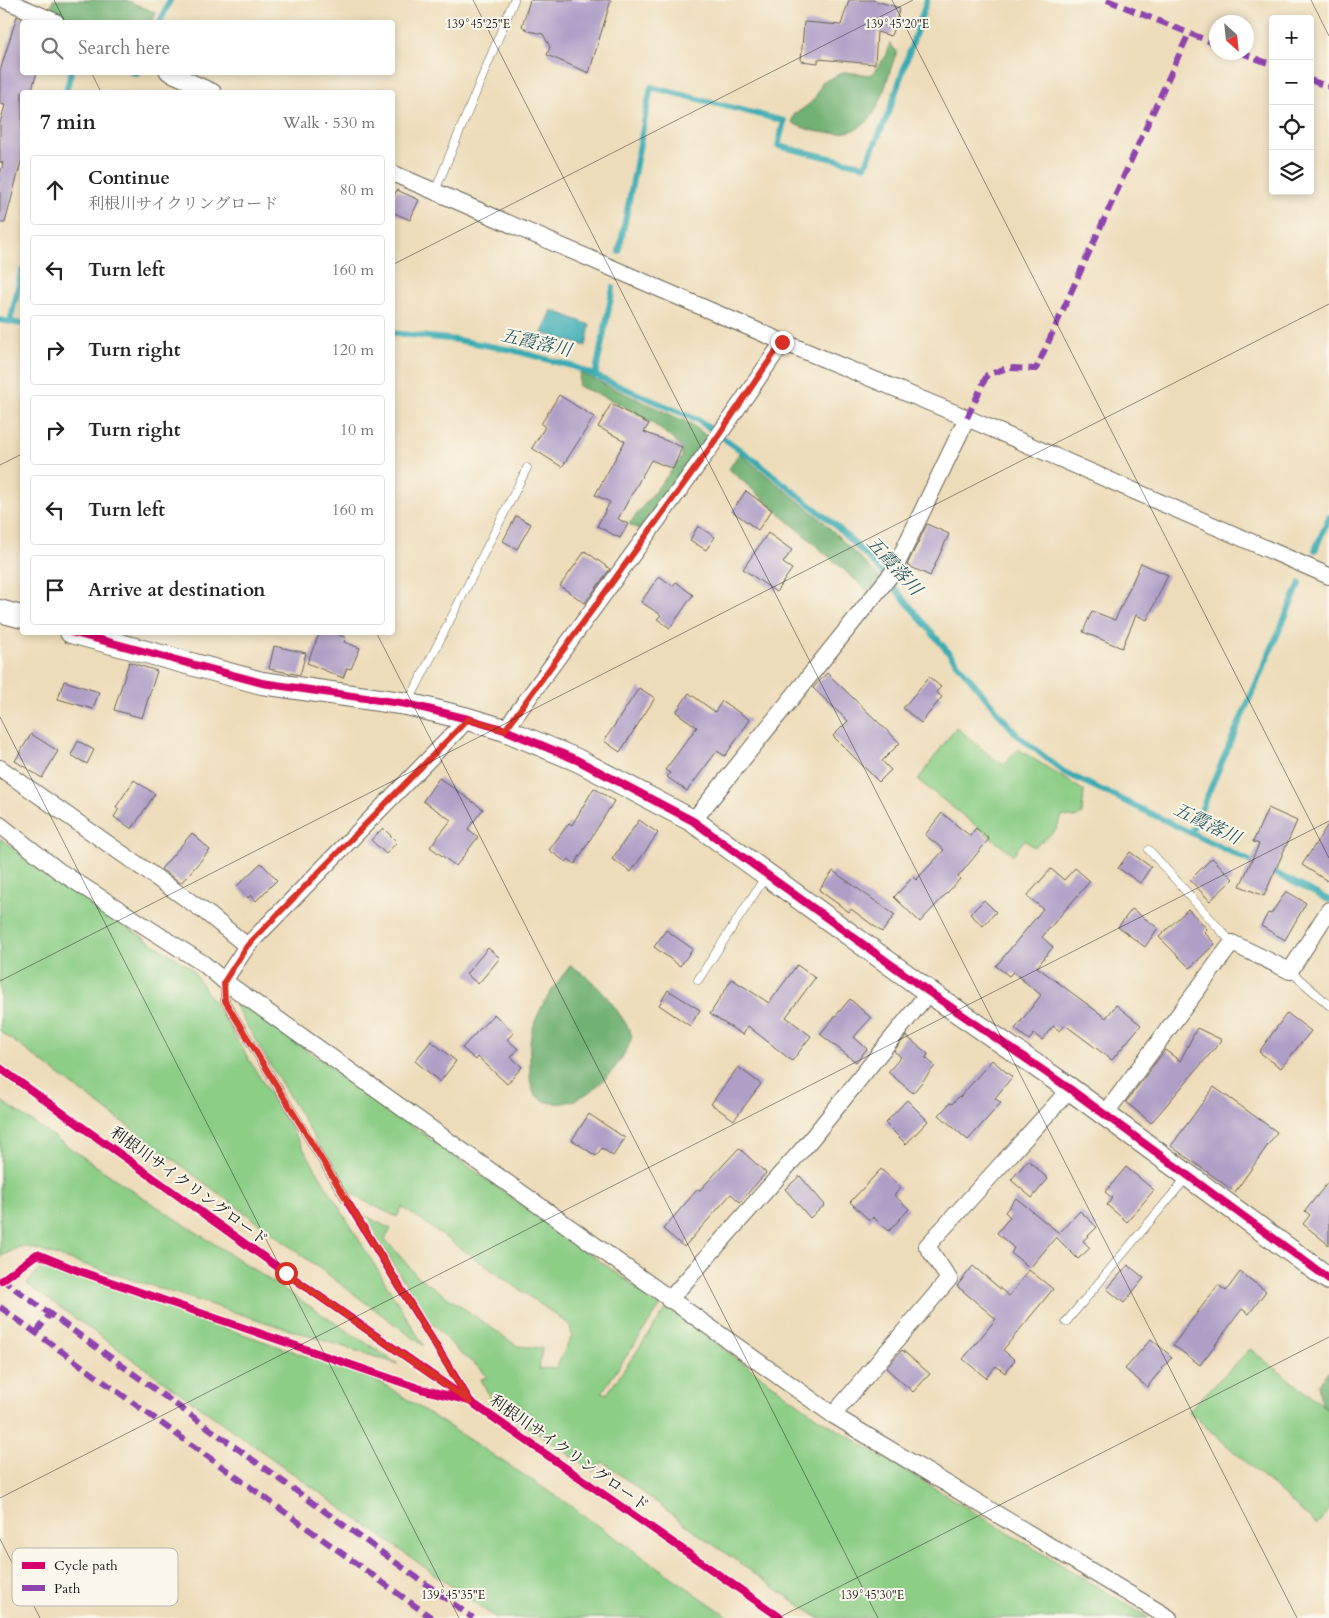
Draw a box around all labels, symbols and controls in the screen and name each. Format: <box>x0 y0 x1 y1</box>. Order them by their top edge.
north arrow <box>1209 15 1254 60</box>
map controls <box>1269 15 1314 195</box>
button: + <box>1269 15 1314 60</box>
text: 139°45'25"E <box>446 16 510 32</box>
text: 139°45'20"E <box>865 16 929 32</box>
search box <box>20 20 395 75</box>
icon: search <box>38 34 66 62</box>
text: Search here <box>78 35 170 61</box>
button: − <box>1269 60 1314 105</box>
button: locate <box>1269 105 1314 150</box>
text: 7 min <box>40 108 96 137</box>
text: Walk · 530 m <box>283 112 375 134</box>
button: layers <box>1269 150 1314 195</box>
text: Continue <box>88 165 170 191</box>
icon: ahead <box>41 176 69 204</box>
text: 80 m <box>340 179 374 201</box>
text: 利根川サイクリングロード <box>88 193 278 215</box>
icon: left <box>41 256 69 284</box>
text: Turn left <box>88 257 165 283</box>
text: 160 m <box>332 259 374 281</box>
water label: 五霞落川 <box>498 323 576 364</box>
route end <box>771 331 794 354</box>
icon: right <box>41 336 69 364</box>
text: Turn right <box>88 337 180 363</box>
text: 120 m <box>332 339 374 361</box>
icon: right <box>41 416 69 444</box>
text: Turn right <box>88 417 180 443</box>
text: 10 m <box>340 419 374 441</box>
icon: left <box>41 496 69 524</box>
text: Turn left <box>88 497 165 523</box>
text: 160 m <box>332 499 374 521</box>
water label: 五霞落川 <box>861 531 929 603</box>
icon: arrive <box>41 576 69 604</box>
text: Arrive at destination <box>88 577 265 603</box>
water label: 五霞落川 <box>1169 797 1247 852</box>
street label: 利根川サイクリングロード <box>106 1121 272 1251</box>
route start <box>275 1262 298 1285</box>
street label: 利根川サイクリングロード <box>485 1389 653 1517</box>
legend <box>12 1548 178 1606</box>
text: Cycle path <box>54 1556 118 1575</box>
text: Path <box>54 1579 81 1598</box>
text: 139°45'35"E <box>421 1587 485 1603</box>
text: 139°45'30"E <box>840 1587 904 1603</box>

